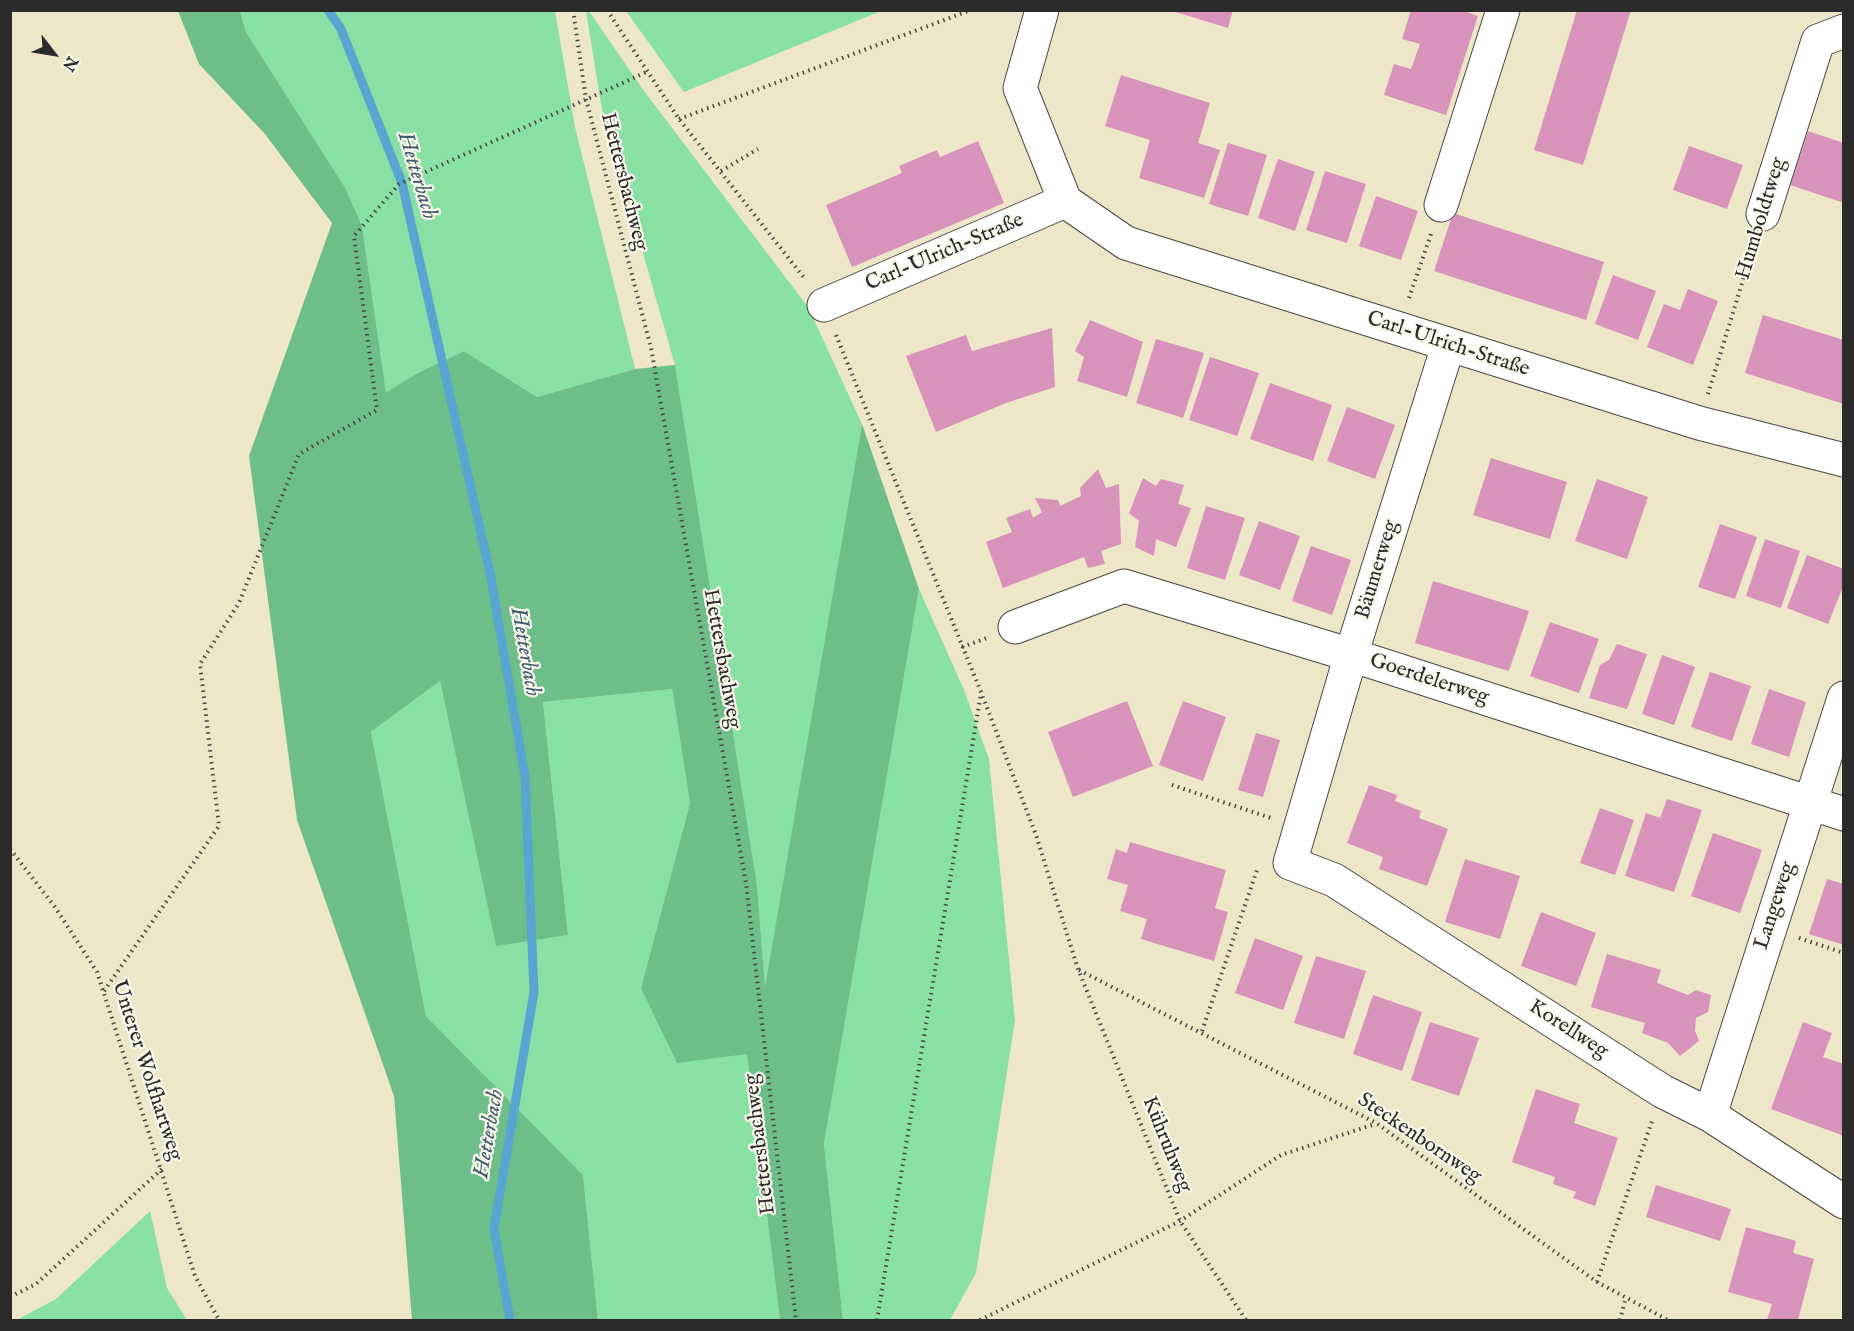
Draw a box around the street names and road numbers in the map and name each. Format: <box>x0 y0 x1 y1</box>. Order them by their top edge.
street label: Hettersbachweg <box>594 110 652 254</box>
street label: Humboldtweg <box>1732 155 1792 283</box>
street label: Carl-Ulrich-Straße <box>862 208 1028 298</box>
street label: Carl-Ulrich-Straße <box>1364 307 1532 383</box>
street label: Bäumerweg <box>1351 517 1405 623</box>
street label: Hettersbachweg <box>696 587 746 731</box>
street label: Goerdelerweg <box>1366 649 1492 711</box>
street label: Langeweg <box>1750 859 1802 953</box>
street label: Unterer Wolfhartweg <box>105 978 187 1164</box>
street label: Korellweg <box>1524 995 1612 1065</box>
street label: Hettersbachweg <box>740 1072 782 1216</box>
street label: Steckenbornweg <box>1352 1088 1486 1190</box>
street label: Kühruhweg <box>1135 1093 1197 1197</box>

